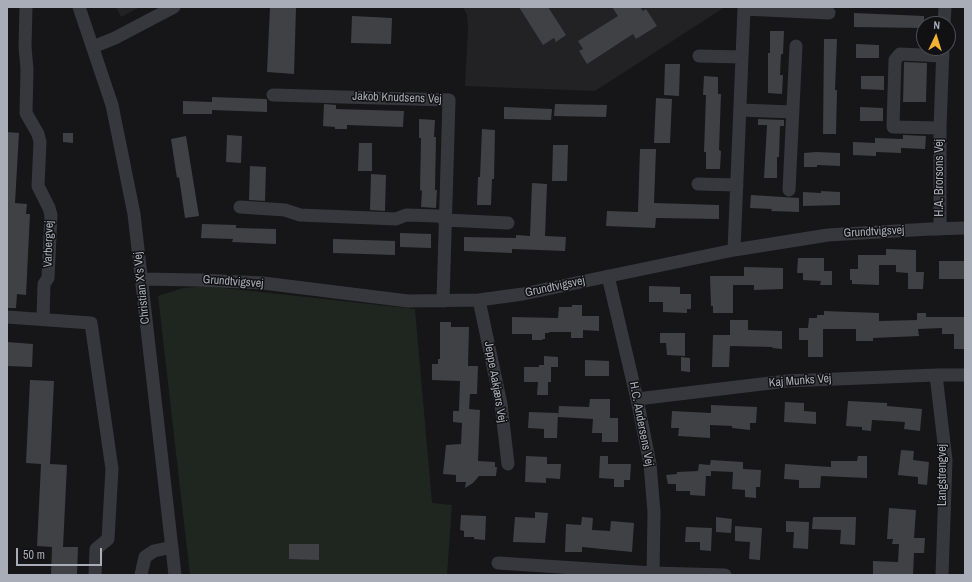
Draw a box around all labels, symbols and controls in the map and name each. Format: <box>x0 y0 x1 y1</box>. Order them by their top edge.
north arrow <box>916 16 956 56</box>
text: N <box>933 18 940 32</box>
street label: Jakob Knudsens Vej <box>352 89 442 107</box>
street label: H.A. Brorsons Vej <box>933 139 947 217</box>
street label: Varbergvej <box>41 220 57 268</box>
street label: Grundtvigsvej <box>843 223 905 241</box>
street label: Christian X's Vej <box>131 251 153 325</box>
street label: Grundtvigsvej <box>202 273 264 291</box>
street label: Grundtvigsvej <box>524 274 586 300</box>
street label: Jeppe Aakjærs Vej <box>481 340 509 424</box>
street label: Kaj Munks Vej <box>768 372 832 390</box>
street label: H.C. Andersens Vej <box>626 380 656 468</box>
street label: Langstrengvej <box>936 444 950 506</box>
scale bar <box>18 540 104 566</box>
text: 50 m <box>23 547 45 563</box>

